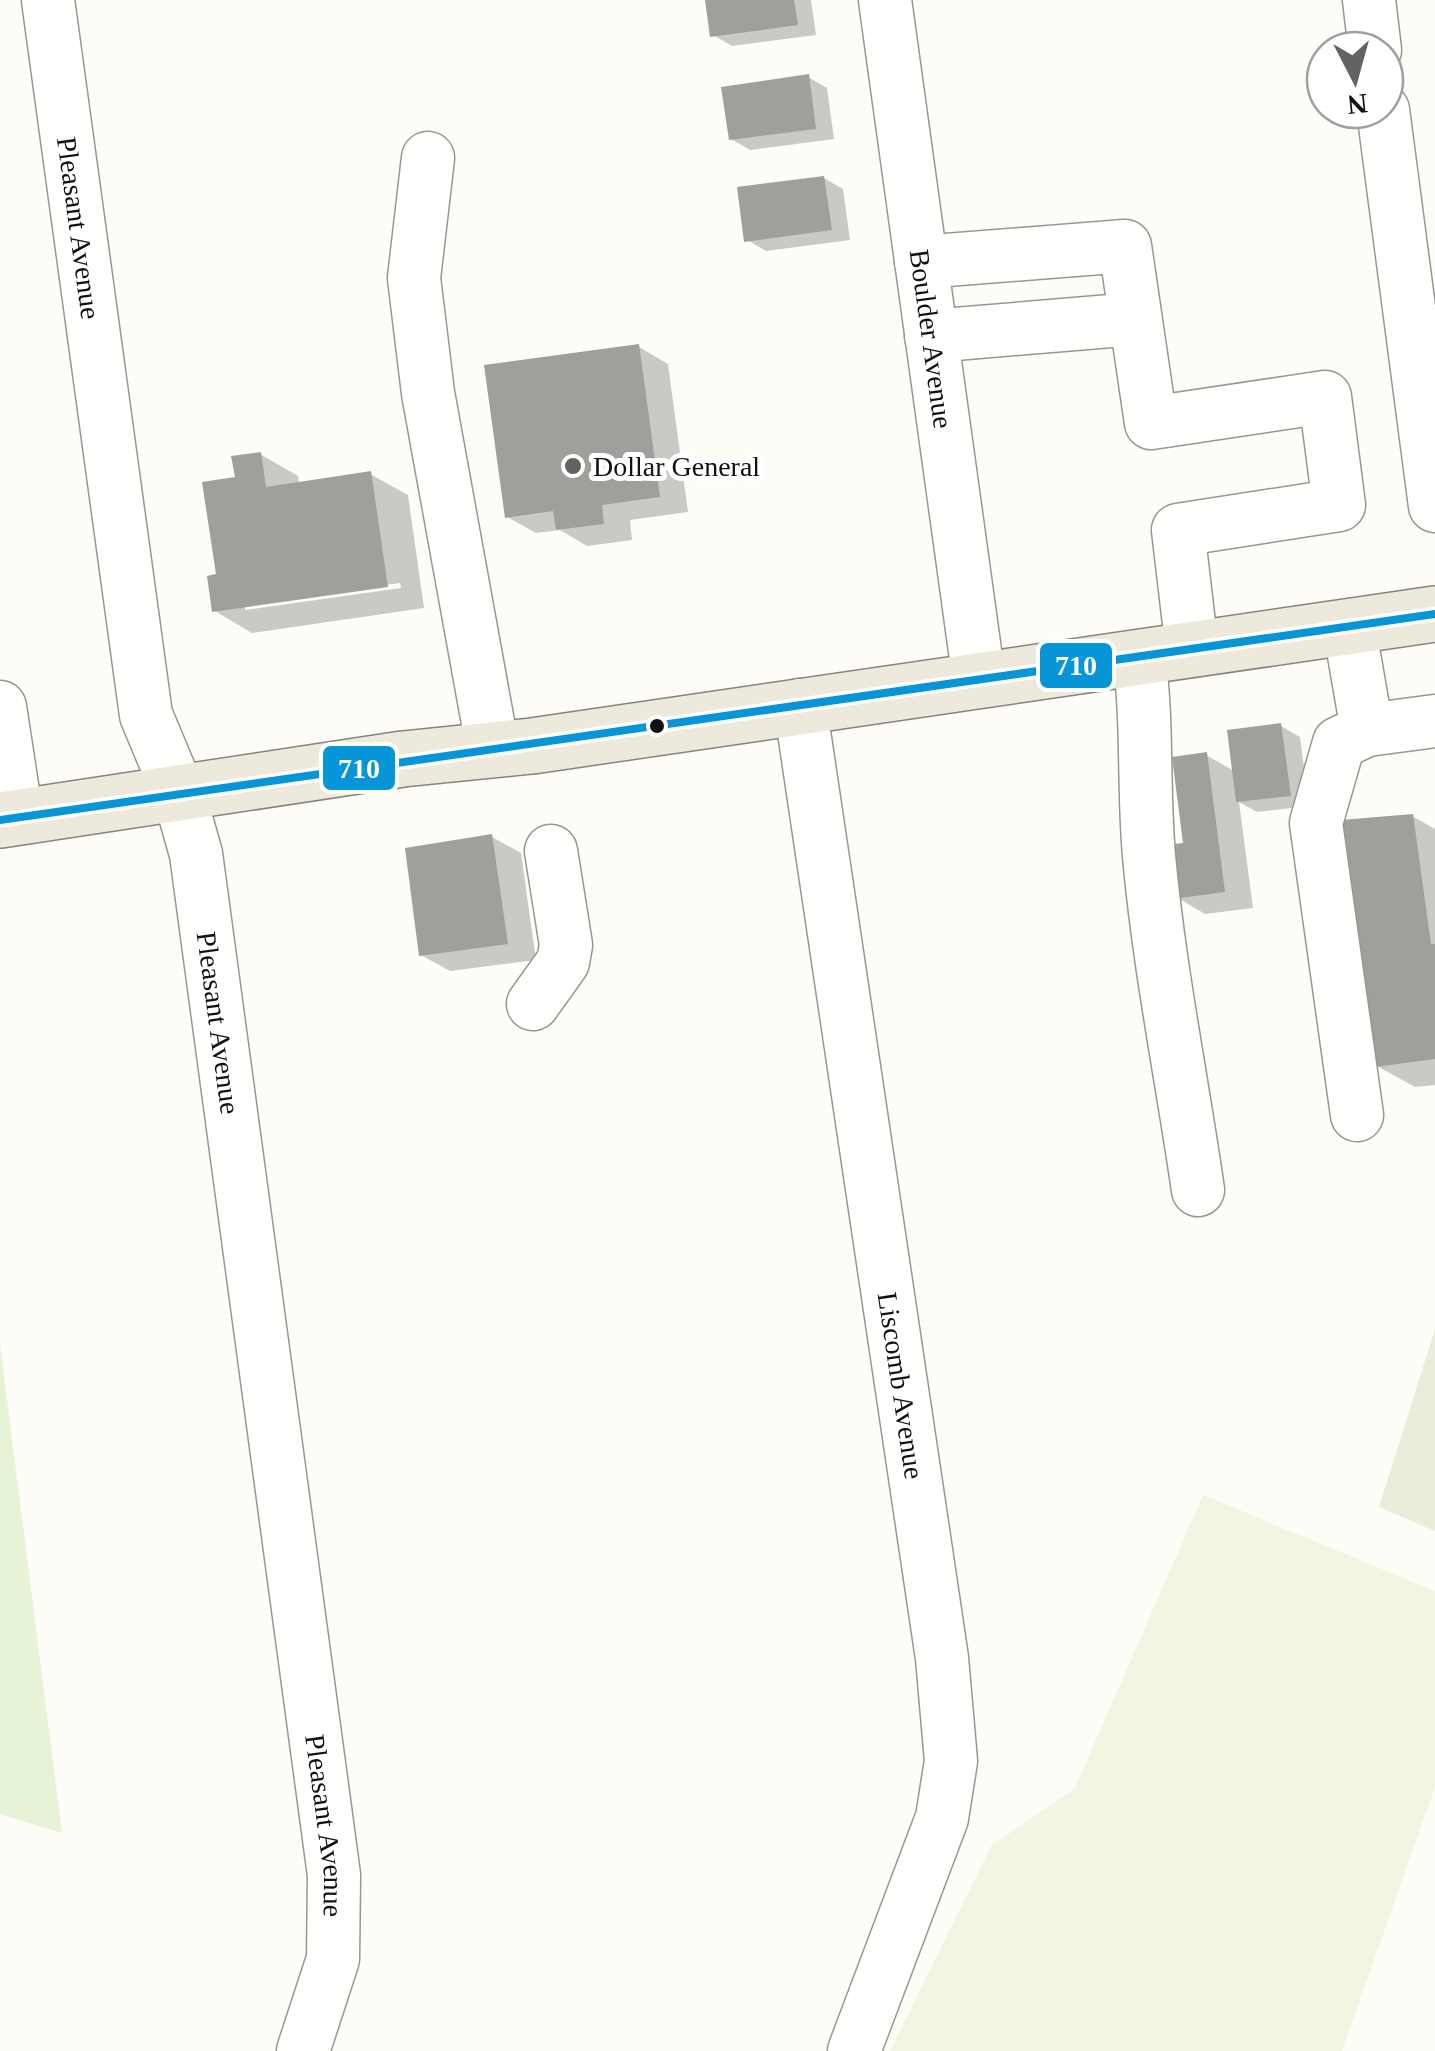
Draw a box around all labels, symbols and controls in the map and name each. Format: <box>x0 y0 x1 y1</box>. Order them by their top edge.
north arrow <box>1305 30 1405 130</box>
text: N <box>1346 88 1369 121</box>
street label: Pleasant Avenue <box>51 135 107 321</box>
street label: Boulder Avenue <box>904 247 959 430</box>
place label: Dollar General <box>593 451 760 482</box>
marker: Dollar General <box>562 455 584 477</box>
line badge: 710 <box>1038 641 1114 690</box>
text: 710 <box>1055 650 1097 681</box>
unlabelled marker <box>647 716 667 736</box>
line badge: 710 <box>321 744 397 792</box>
text: 710 <box>338 753 380 784</box>
street label: Pleasant Avenue <box>191 930 246 1116</box>
street label: Liscomb Avenue <box>872 1290 930 1481</box>
street label: Pleasant Avenue <box>299 1732 349 1917</box>

